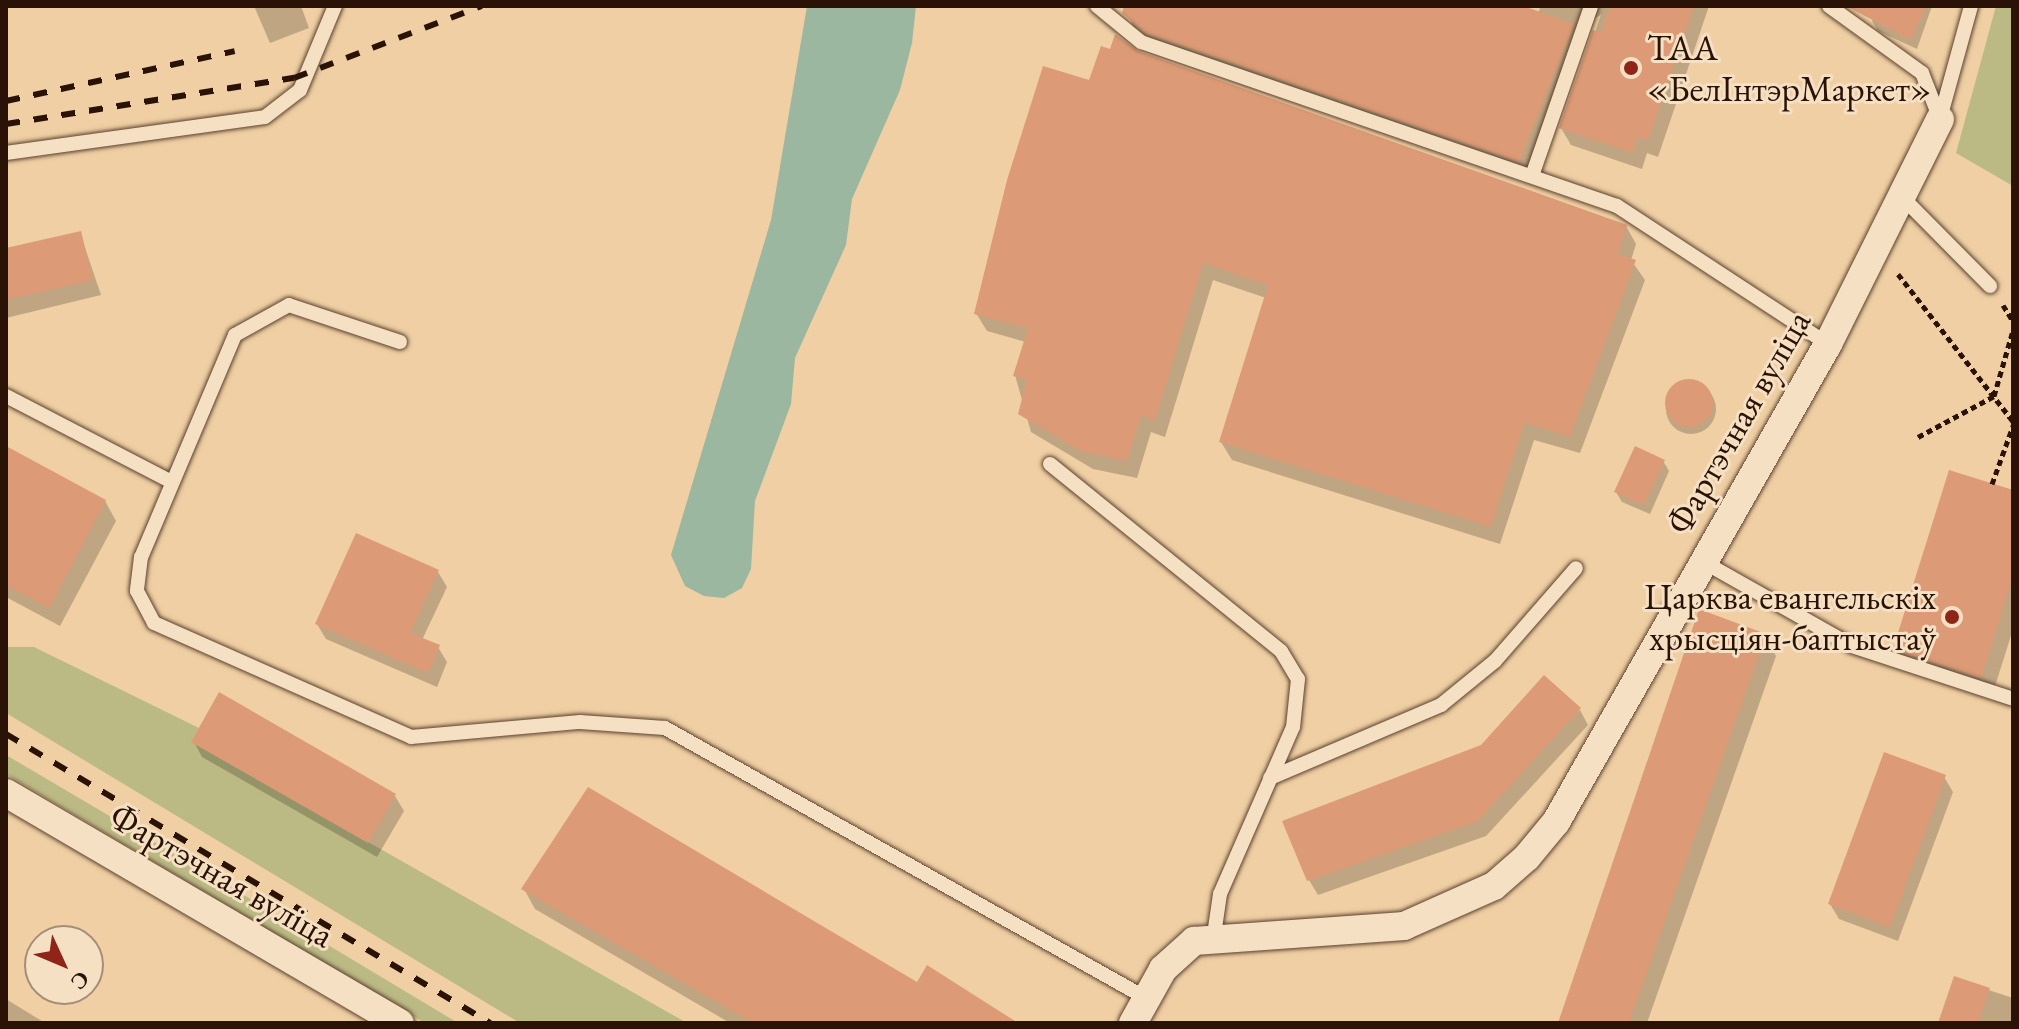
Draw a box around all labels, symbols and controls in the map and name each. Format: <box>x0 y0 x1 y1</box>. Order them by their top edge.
place label: ТАА «БелІнтэрМаркет» <box>1647 25 1932 110</box>
marker: ТАА «БелІнтэрМаркет» <box>1622 59 1640 77</box>
street label: Фартэчная вуліца <box>1657 302 1819 542</box>
place label: Царква евангельскіх хрысціян-баптыстаў <box>1644 574 1936 659</box>
marker: Царква евангельскіх хрысціян-баптыстаў <box>1943 608 1961 626</box>
street label: Фартэчная вуліца <box>102 794 342 956</box>
north arrow <box>24 925 104 1005</box>
text: С <box>64 965 96 996</box>

